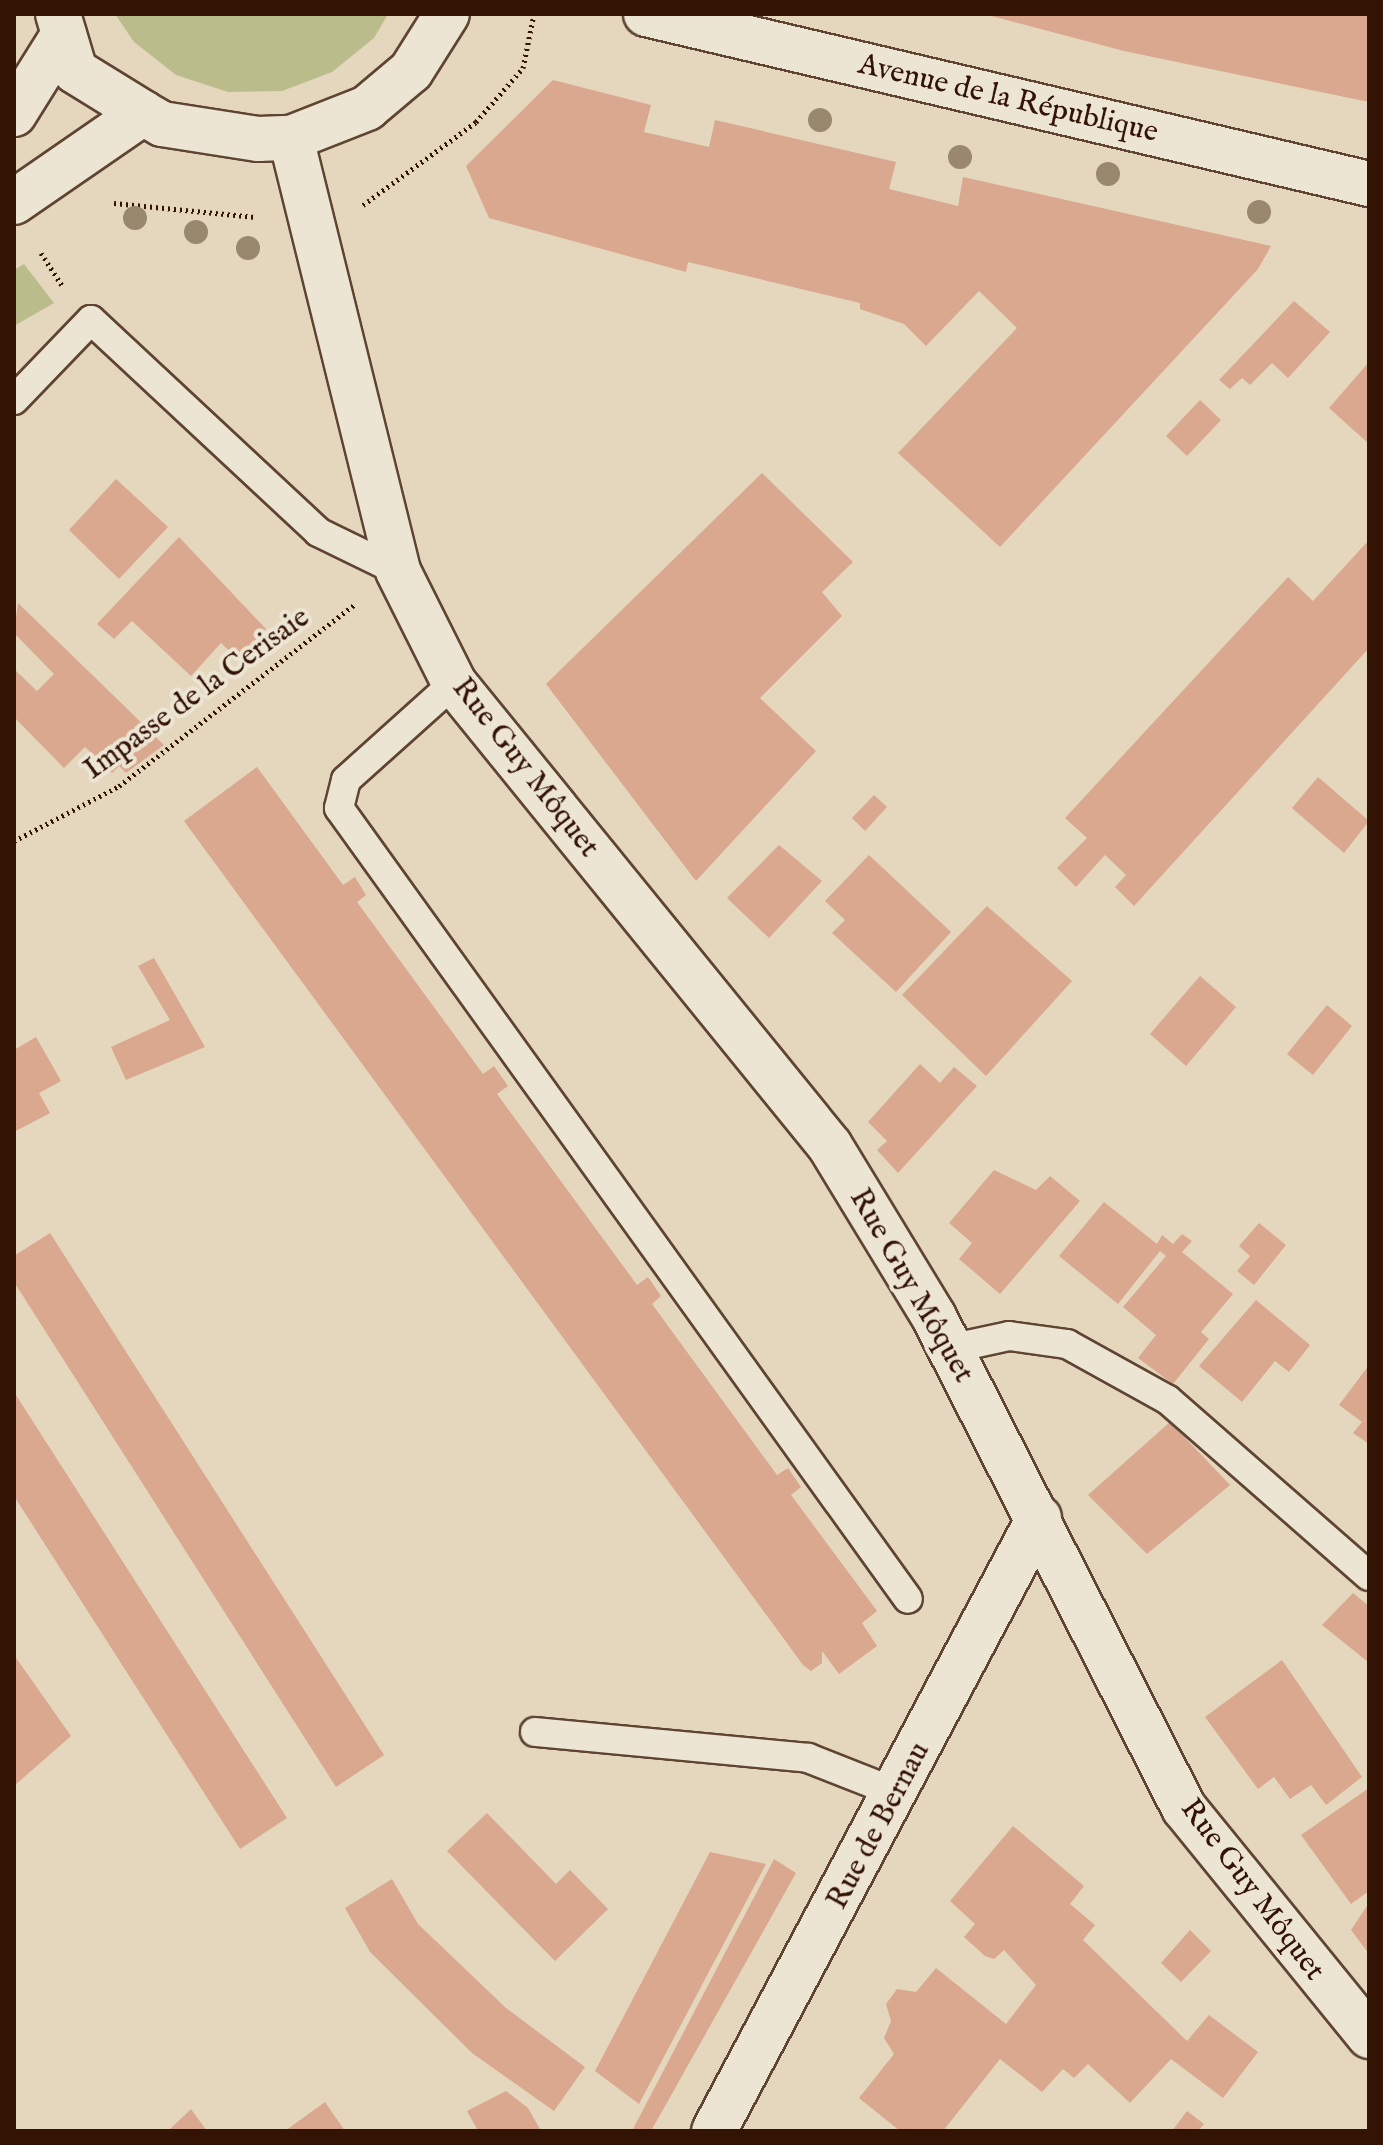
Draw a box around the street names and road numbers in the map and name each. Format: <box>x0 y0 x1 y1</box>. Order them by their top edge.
street label: Avenue de la République <box>855 47 1161 151</box>
street label: Impasse de la Cerisaie <box>77 600 317 788</box>
street label: Rue Guy Môquet <box>444 671 606 865</box>
street label: Rue Guy Môquet <box>841 1183 981 1389</box>
street label: Rue de Bernau <box>820 1736 938 1916</box>
street label: Rue Guy Môquet <box>1172 1792 1332 1988</box>

